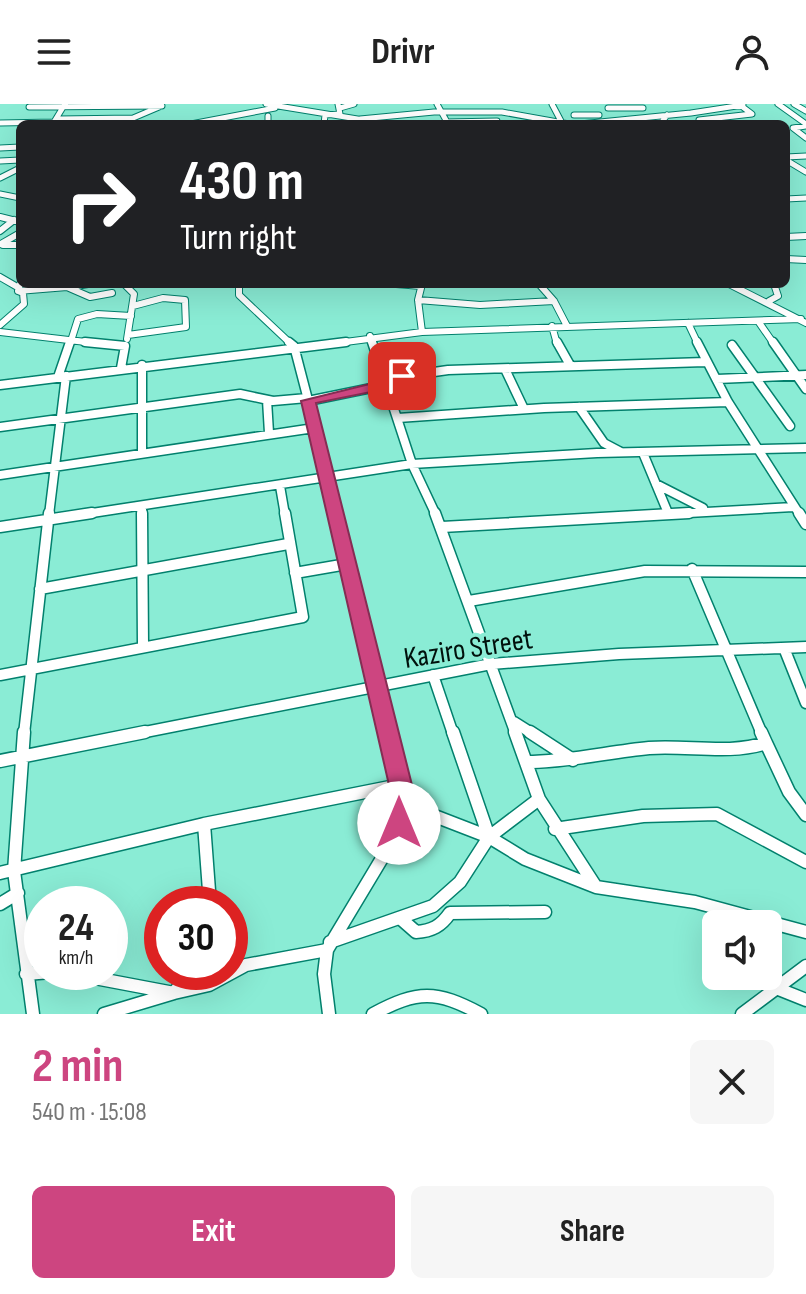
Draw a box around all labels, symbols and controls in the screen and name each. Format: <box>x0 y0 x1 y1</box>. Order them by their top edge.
icon: menu <box>32 30 76 74</box>
icon: person <box>730 30 774 74</box>
text: Drivr <box>371 31 435 74</box>
text: 430 m <box>180 149 304 216</box>
icon: right <box>48 152 152 256</box>
text: Turn right <box>180 217 297 260</box>
pin <box>368 342 436 410</box>
icon: arrive <box>380 354 424 398</box>
street label: Kaziro Street <box>401 621 535 677</box>
position arrow <box>357 781 441 865</box>
speed limit sign: 30 <box>144 886 248 990</box>
text: 24 <box>58 904 94 952</box>
map controls <box>702 910 782 990</box>
button: sound <box>702 910 782 990</box>
text: km/h <box>59 946 93 970</box>
text: 2 min <box>32 1038 123 1095</box>
button: close <box>690 1040 774 1124</box>
text: 540 m · 15:08 <box>32 1097 147 1128</box>
button: Exit <box>32 1186 395 1278</box>
button: Share <box>411 1186 774 1278</box>

